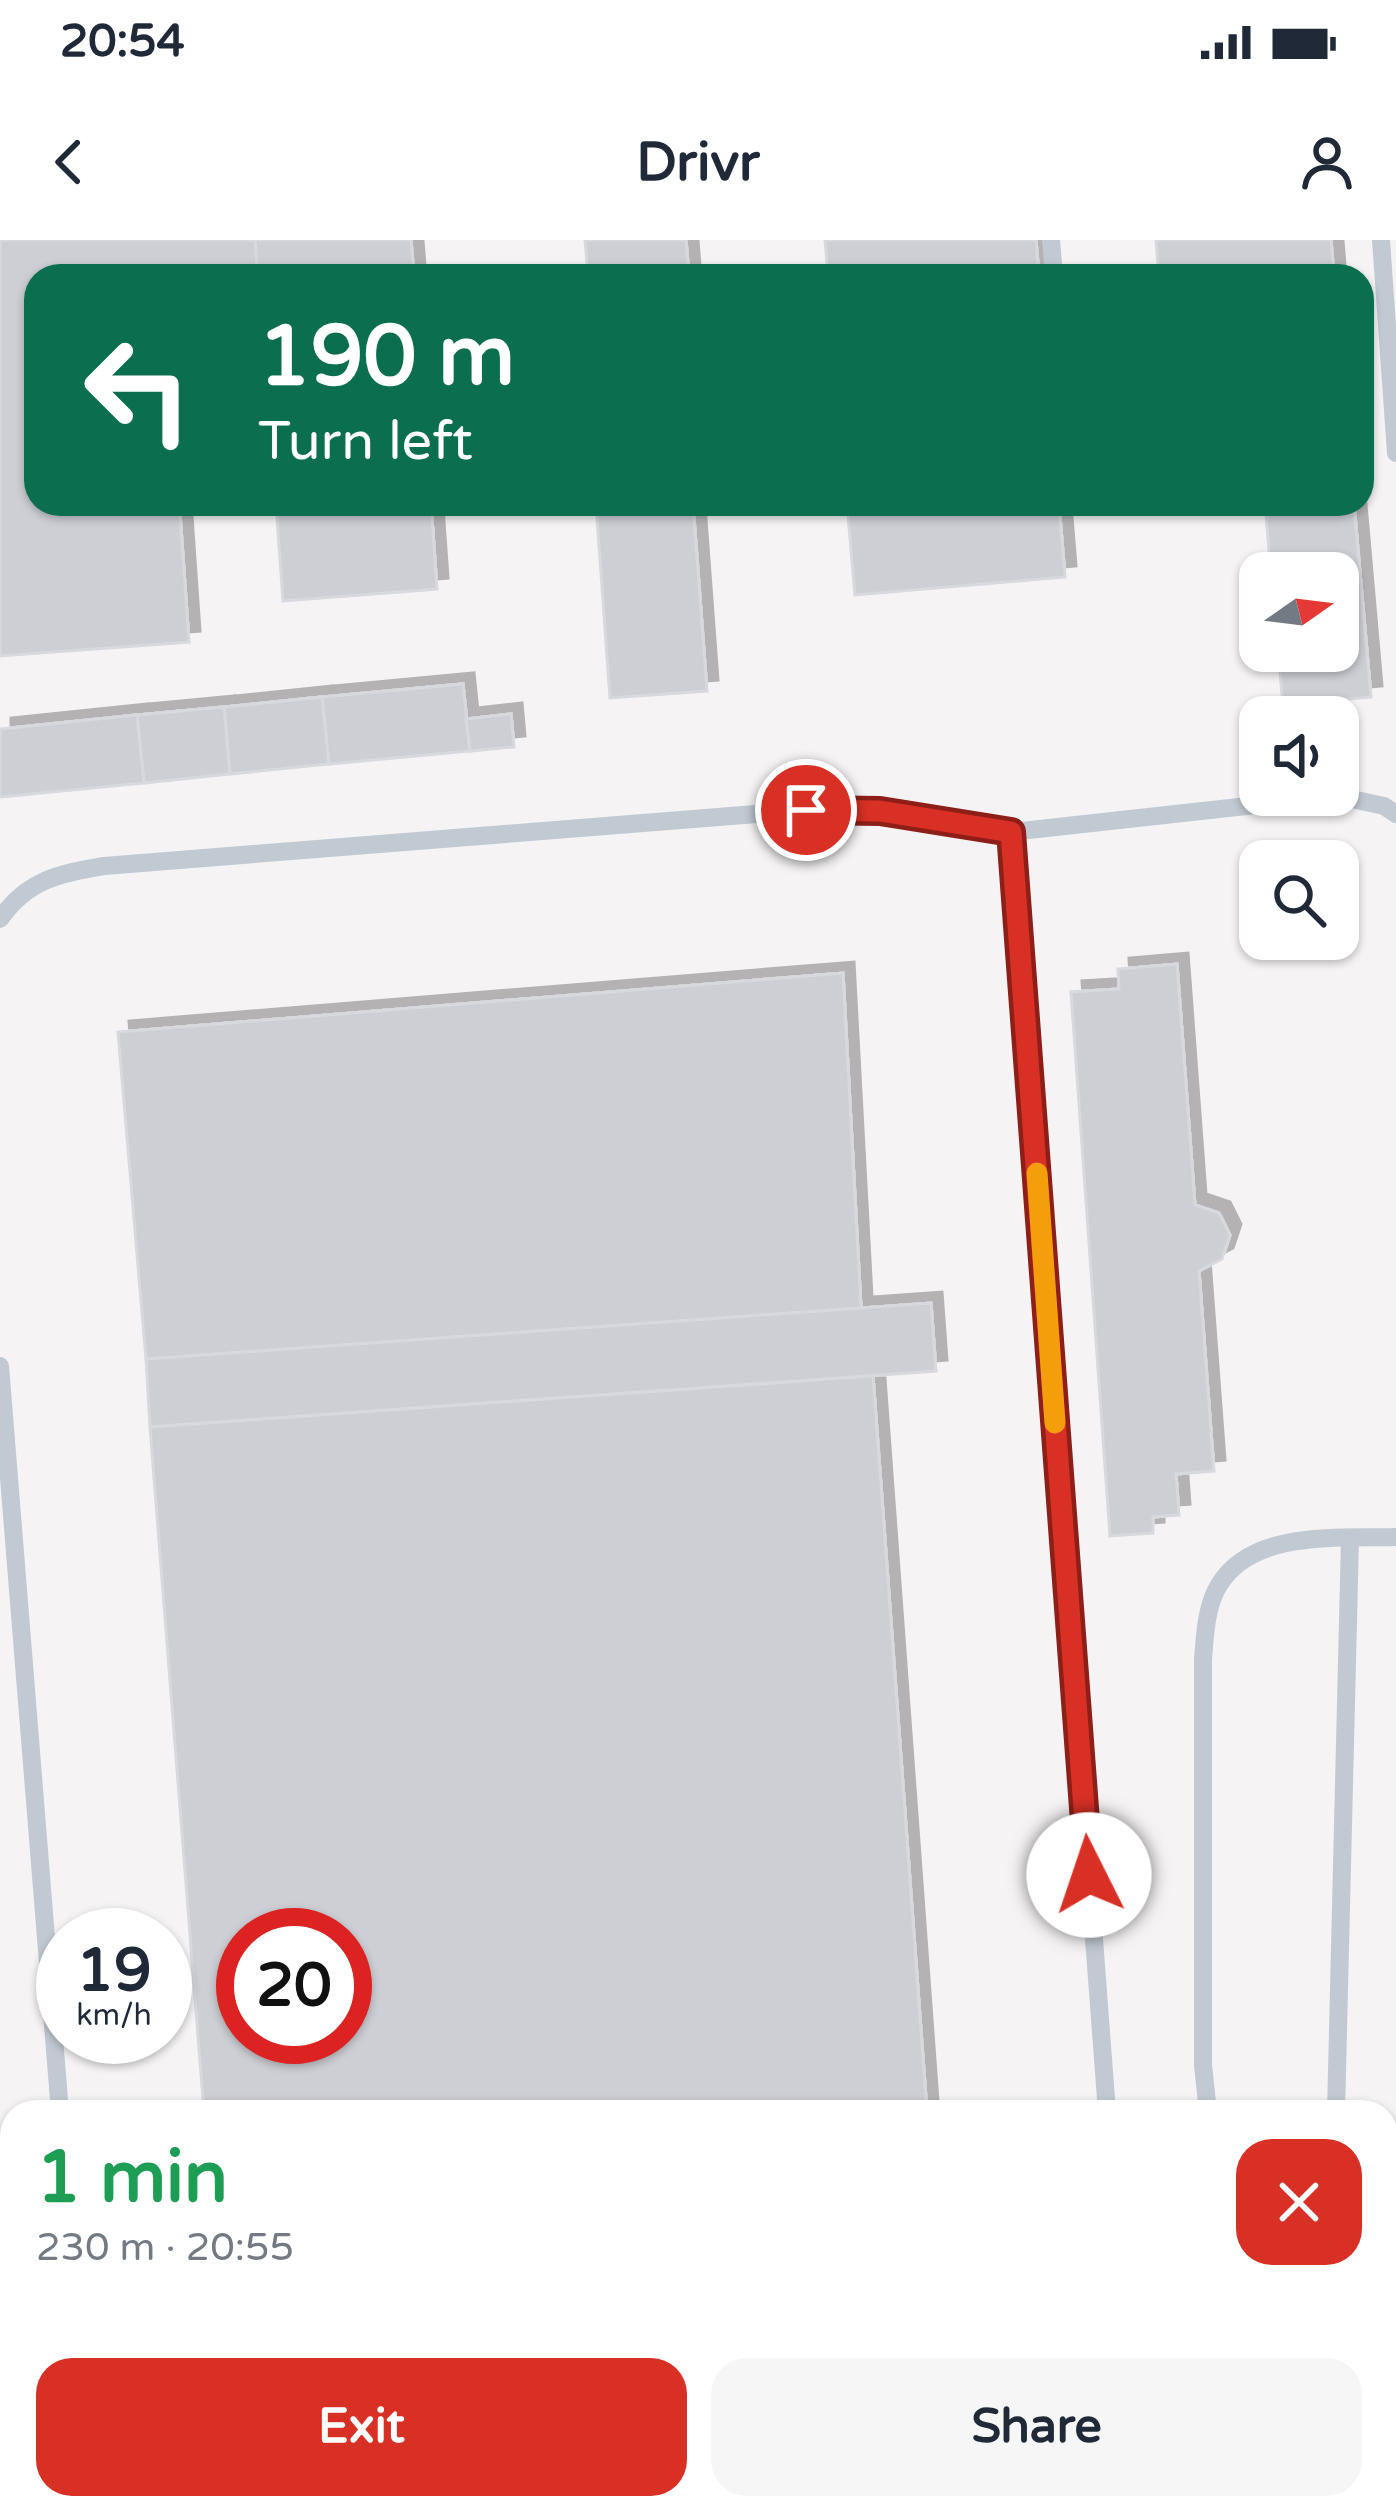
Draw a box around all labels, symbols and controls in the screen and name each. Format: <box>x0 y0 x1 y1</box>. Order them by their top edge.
text: 20:54 <box>60 15 185 69</box>
icon: back <box>36 129 102 195</box>
icon: person <box>1294 129 1360 195</box>
text: Drivr <box>636 130 760 195</box>
text: 190 m <box>258 307 515 408</box>
icon: left <box>60 312 216 468</box>
text: Turn left <box>258 409 473 474</box>
north arrow <box>1239 552 1359 672</box>
map controls <box>1239 552 1359 960</box>
button: sound <box>1239 696 1359 816</box>
pin <box>755 759 857 861</box>
icon: arrive <box>773 777 839 843</box>
button: search <box>1239 840 1359 960</box>
position arrow <box>1026 1812 1152 1938</box>
speed limit sign: 20 <box>216 1908 372 2064</box>
text: 19 <box>76 1935 152 2007</box>
text: km/h <box>76 1997 152 2034</box>
text: 1 min <box>36 2135 228 2222</box>
button: close <box>1236 2139 1362 2265</box>
text: 230 m · 20:55 <box>36 2224 294 2271</box>
button: Exit <box>36 2358 687 2496</box>
button: Share <box>711 2358 1362 2496</box>

